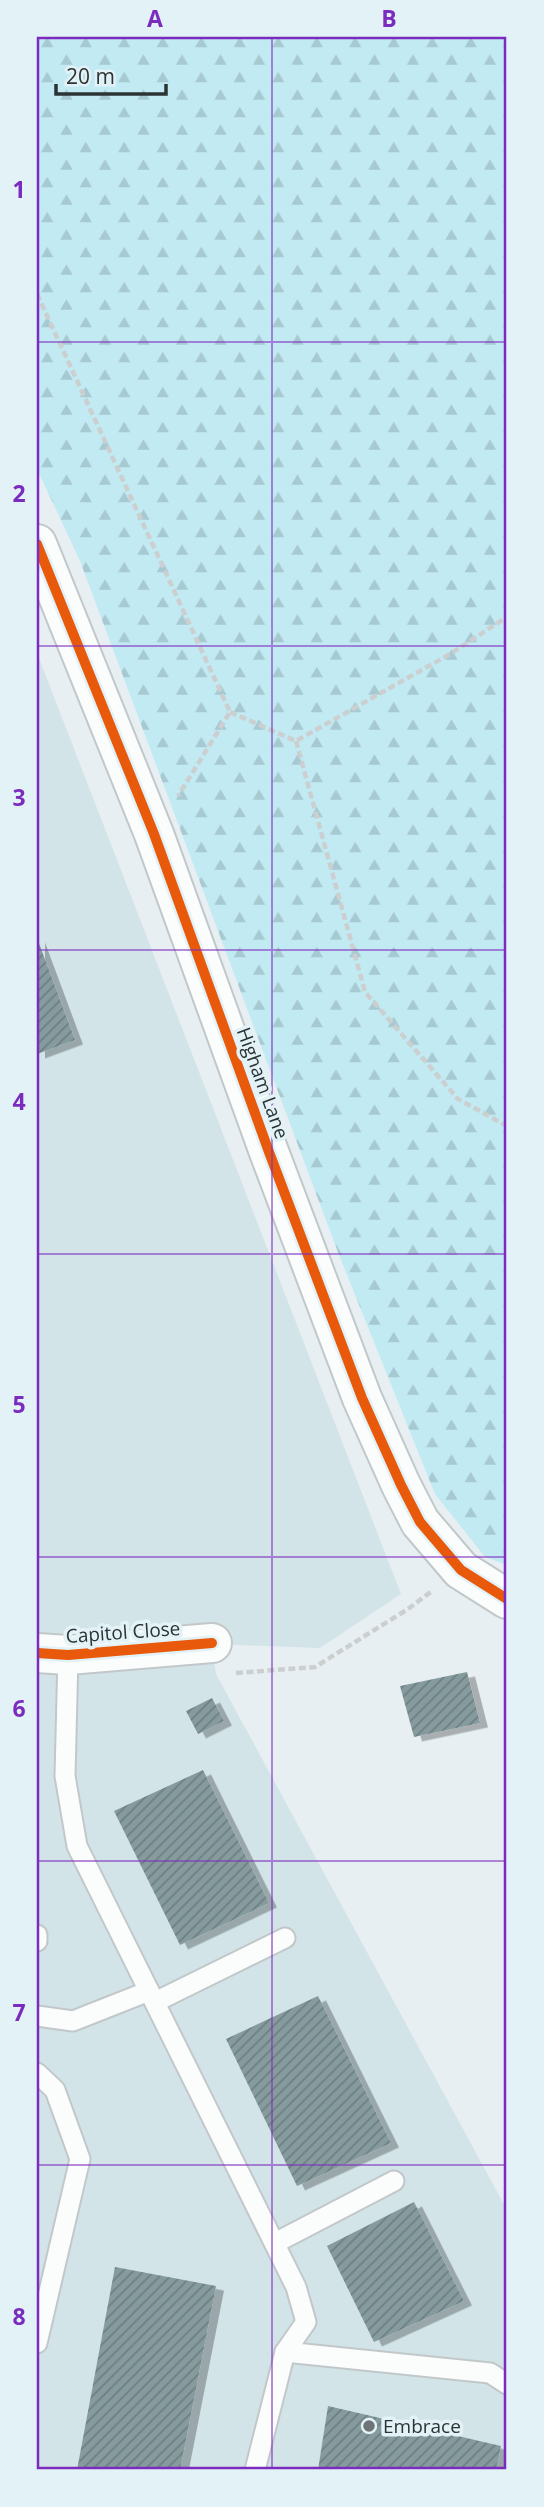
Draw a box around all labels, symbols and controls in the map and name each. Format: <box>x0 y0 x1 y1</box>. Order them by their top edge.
text: A <box>147 2 163 34</box>
text: B <box>381 2 397 34</box>
scale bar <box>56 52 166 96</box>
text: 20 m <box>66 62 115 90</box>
text: 1 <box>12 173 26 205</box>
text: 2 <box>12 477 26 509</box>
text: 3 <box>12 781 26 813</box>
street label: Higham Lane <box>231 1024 295 1142</box>
text: 4 <box>12 1085 26 1117</box>
text: 5 <box>12 1388 26 1420</box>
street label: Capitol Close <box>65 1615 181 1649</box>
text: 6 <box>12 1692 26 1724</box>
text: 7 <box>12 1996 26 2028</box>
text: 8 <box>12 2300 26 2332</box>
place label: Embrace <box>383 2413 461 2439</box>
marker: Embrace <box>361 2418 377 2434</box>

